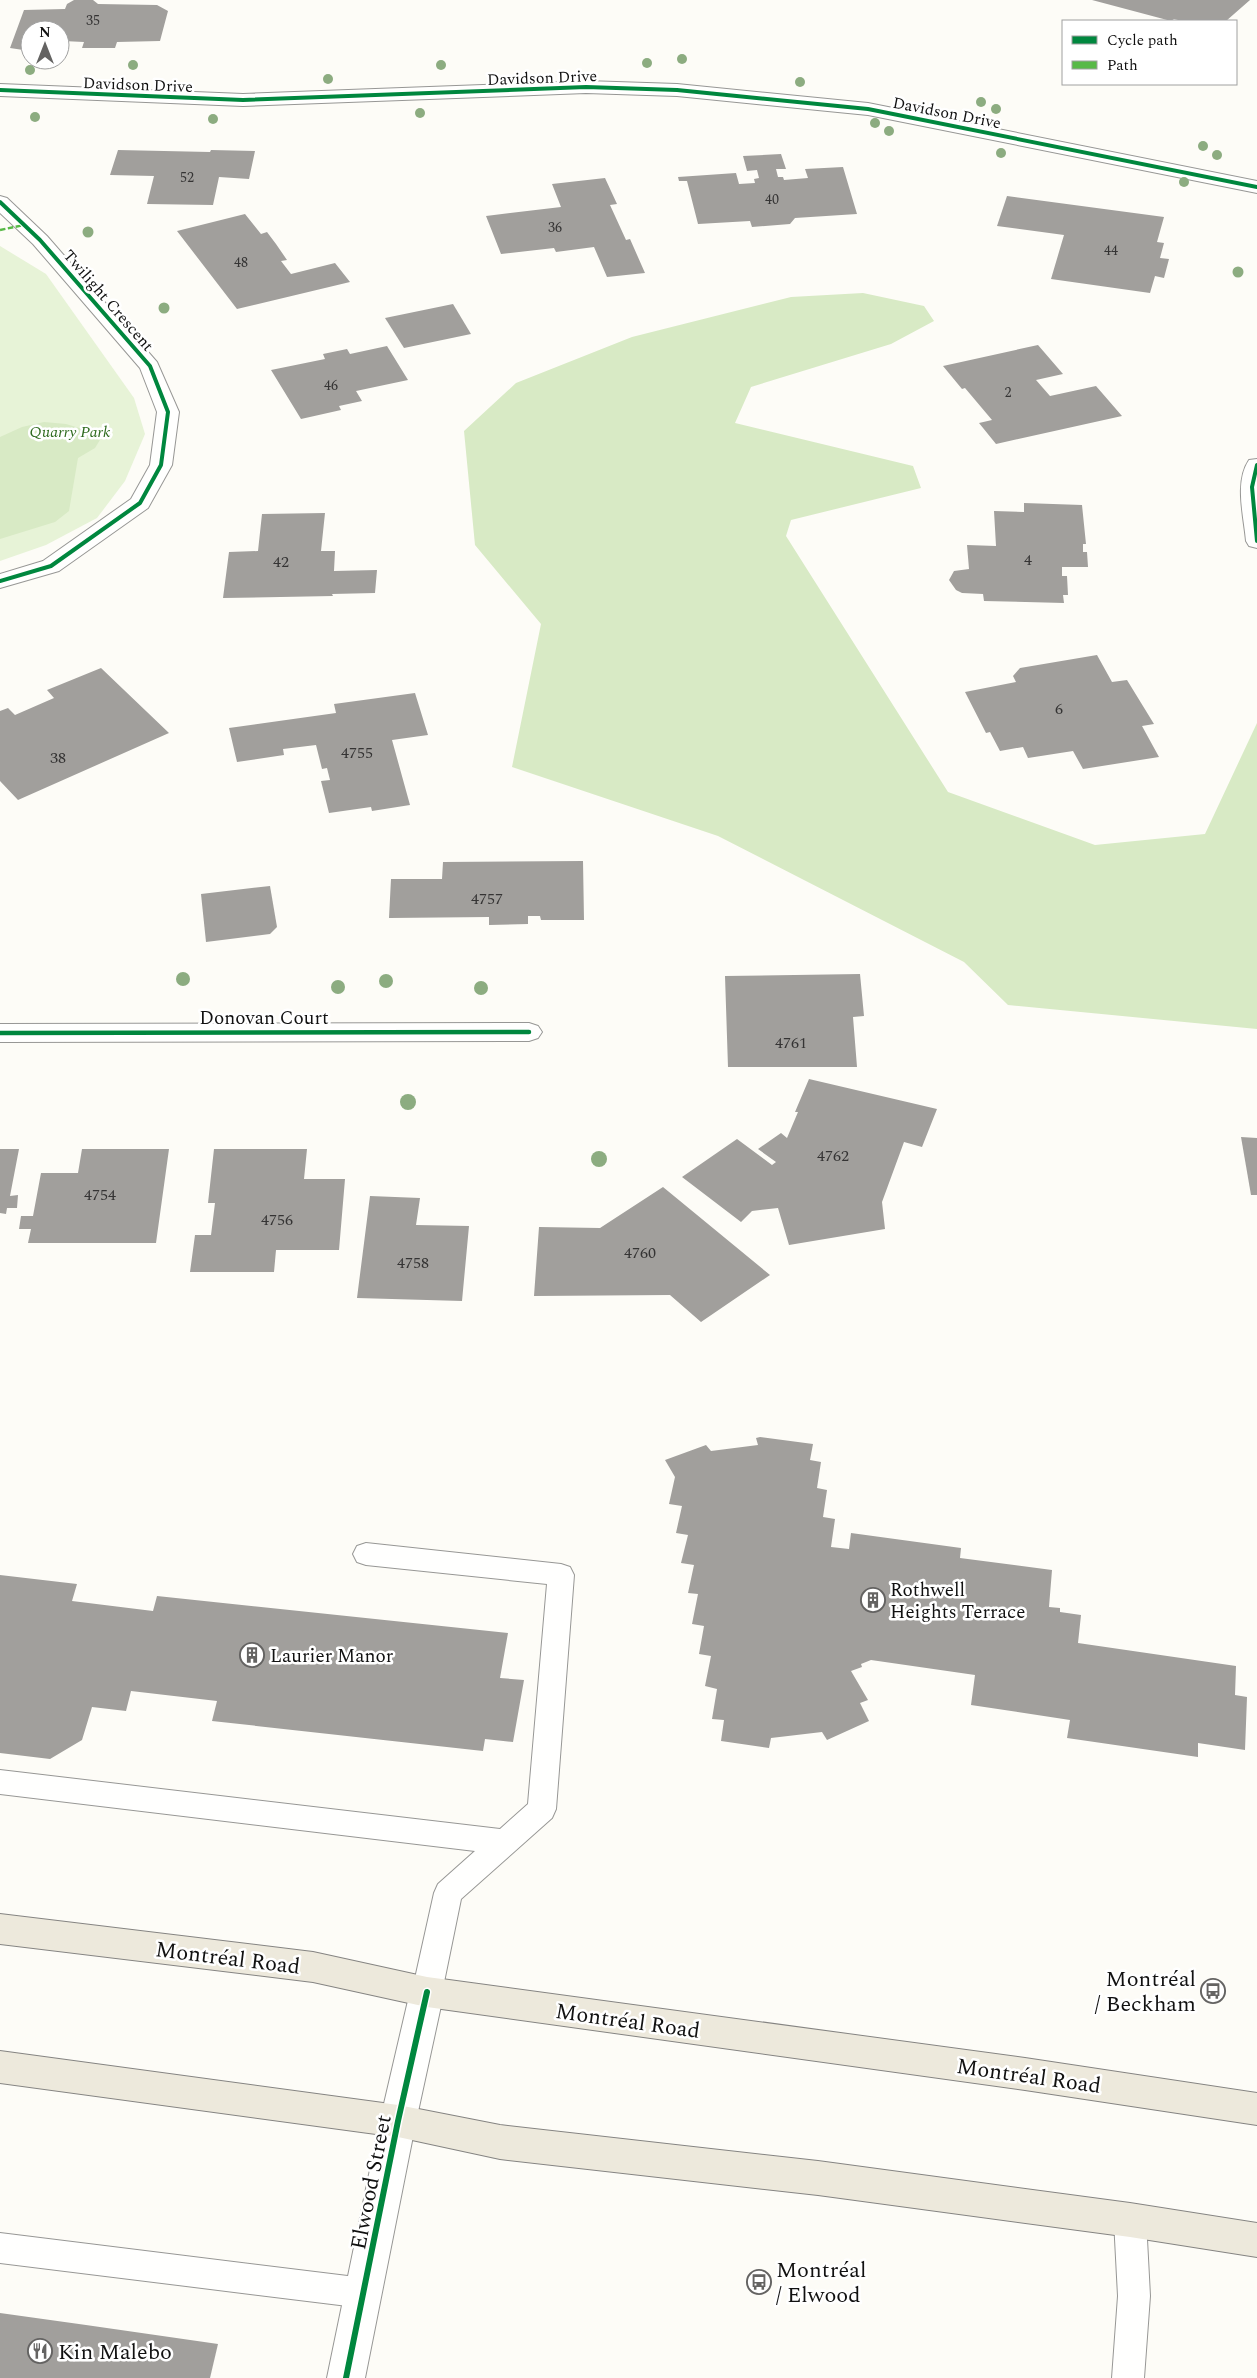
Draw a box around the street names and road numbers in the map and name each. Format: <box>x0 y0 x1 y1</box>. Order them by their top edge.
street label: Davidson Drive <box>487 64 597 92</box>
street label: Davidson Drive <box>83 71 193 99</box>
street label: Davidson Drive <box>891 91 1003 135</box>
street label: Twilight Crescent <box>57 244 160 357</box>
street label: Donovan Court <box>199 1004 329 1033</box>
street label: Montréal Road <box>154 1933 302 1984</box>
street label: Montréal Road <box>553 1995 702 2048</box>
street label: Montréal Road <box>954 2050 1103 2103</box>
street label: Elwood Street <box>342 2112 401 2253</box>

